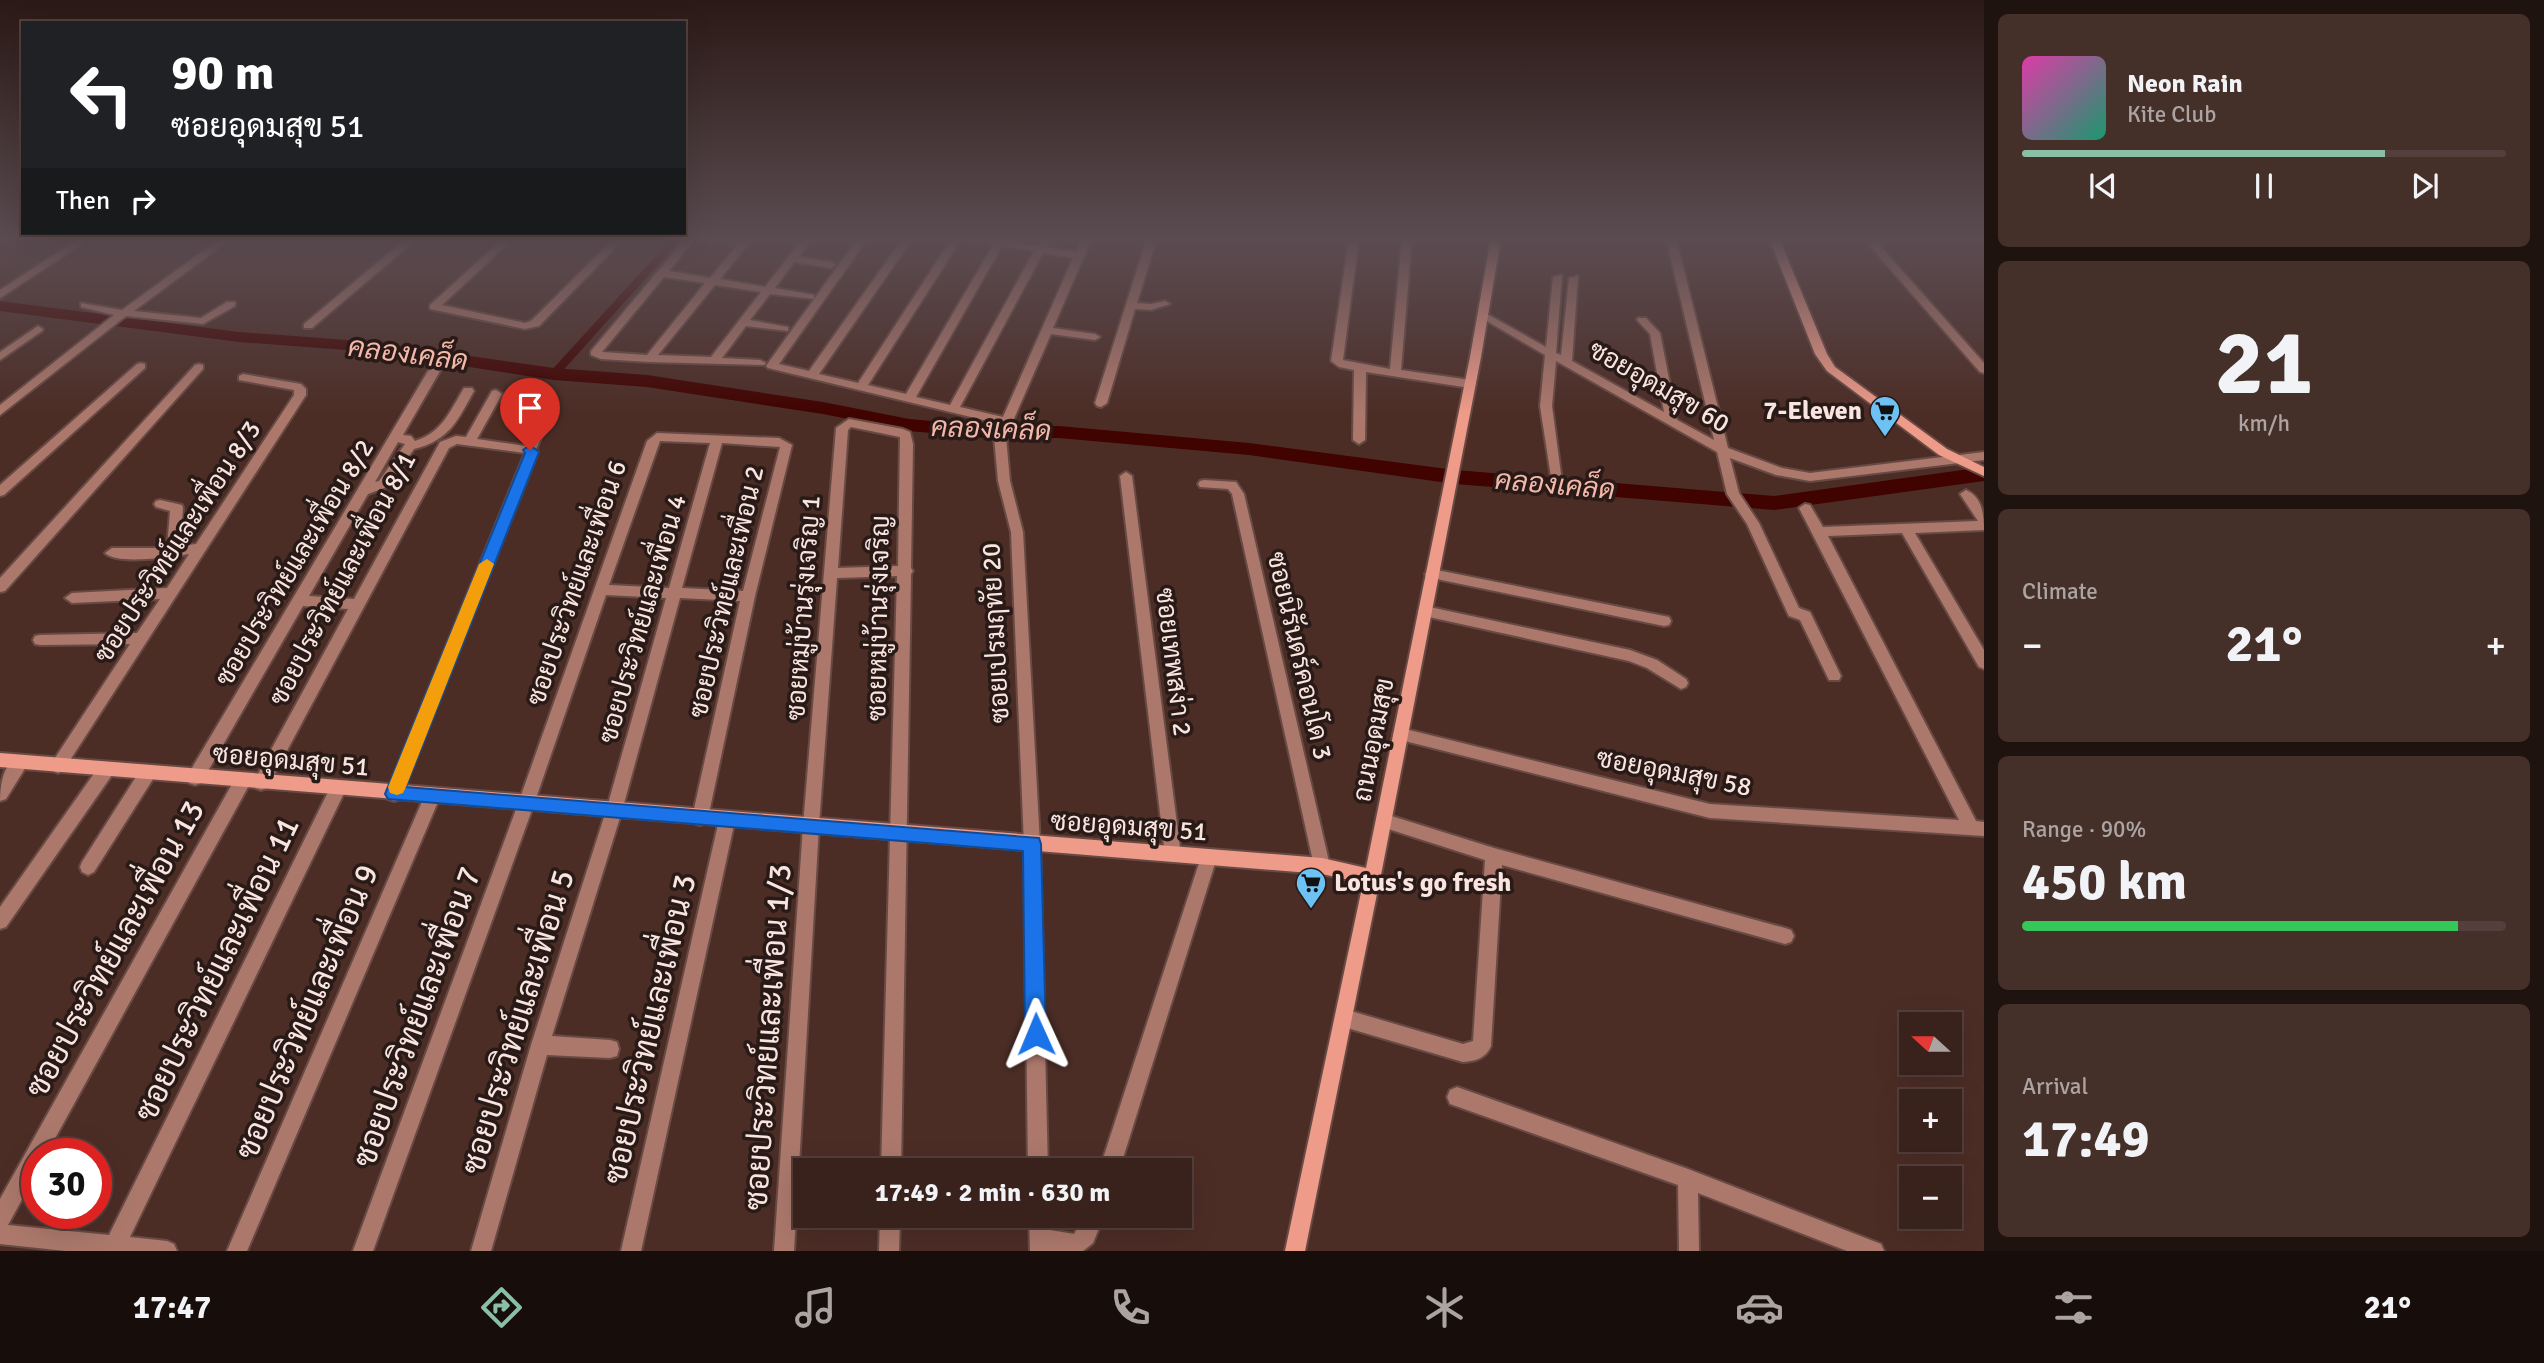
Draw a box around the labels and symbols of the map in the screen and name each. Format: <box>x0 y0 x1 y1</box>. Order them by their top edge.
water label: คลองเคล็ด <box>346 326 470 378</box>
street label: ซอยอุดมสุข 60 <box>1582 334 1735 441</box>
pin <box>500 378 560 450</box>
supermarket icon: 7-Eleven <box>1868 394 1902 438</box>
place label: 7-Eleven <box>1763 395 1862 427</box>
water label: คลองเคล็ด <box>930 406 1052 448</box>
street label: ซอยประวิทย์และเพื่อน 8/3 <box>82 411 268 669</box>
street label: ซอยประวิทย์และเพื่อน 8/2 <box>203 430 381 692</box>
street label: ซอยประวิทย์และเพื่อน 8/1 <box>256 444 423 711</box>
street label: ซอยประวิทย์และเพื่อน 6 <box>513 454 634 710</box>
water label: คลองเคล็ด <box>1493 459 1617 507</box>
street label: ซอยประวิทย์และเพื่อน 2 <box>676 461 772 721</box>
street label: ซอยประวิทย์และเพื่อน 4 <box>585 489 694 747</box>
street label: ซอยหมู่บ้านรุ่งเจริญ 1 <box>779 494 829 722</box>
street label: ซอยหมู่บ้านรุ่งเจริญ <box>860 515 898 721</box>
street label: ซอยเปรมฤทัย 20 <box>974 542 1017 724</box>
street label: ซอยนิรันดร์คอนโด 3 <box>1260 549 1340 763</box>
street label: ซอยเทพสง่า 2 <box>1148 586 1198 738</box>
street label: ถนนอุดมสุข <box>1346 675 1403 805</box>
street label: ซอยอุดมสุข 51 <box>211 738 371 785</box>
street label: ซอยอุดมสุข 58 <box>1594 742 1754 805</box>
street label: ซอยประวิทย์และเพื่อน 13 <box>9 789 213 1104</box>
street label: ซอยประวิทย์และเพื่อน 11 <box>118 806 308 1128</box>
street label: ซอยอุดมสุข 51 <box>1049 806 1208 849</box>
street label: ซอยประวิทย์และเพื่อน 9 <box>219 855 387 1165</box>
street label: ซอยประวิทย์และเพื่อน 7 <box>336 858 489 1172</box>
street label: ซอยประวิทย์และเพื่อน 5 <box>444 862 583 1179</box>
street label: ซอยประวิทย์และเพื่อน 1/3 <box>727 862 800 1212</box>
supermarket icon: Lotus's go fresh <box>1294 866 1328 910</box>
place label: Lotus's go fresh <box>1334 867 1511 899</box>
street label: ซอยประวิทย์และเพื่อน 3 <box>587 868 705 1188</box>
position arrow <box>999 997 1073 1071</box>
north arrow <box>1899 1012 1962 1074</box>
speed limit sign: 30 <box>21 1138 112 1229</box>

